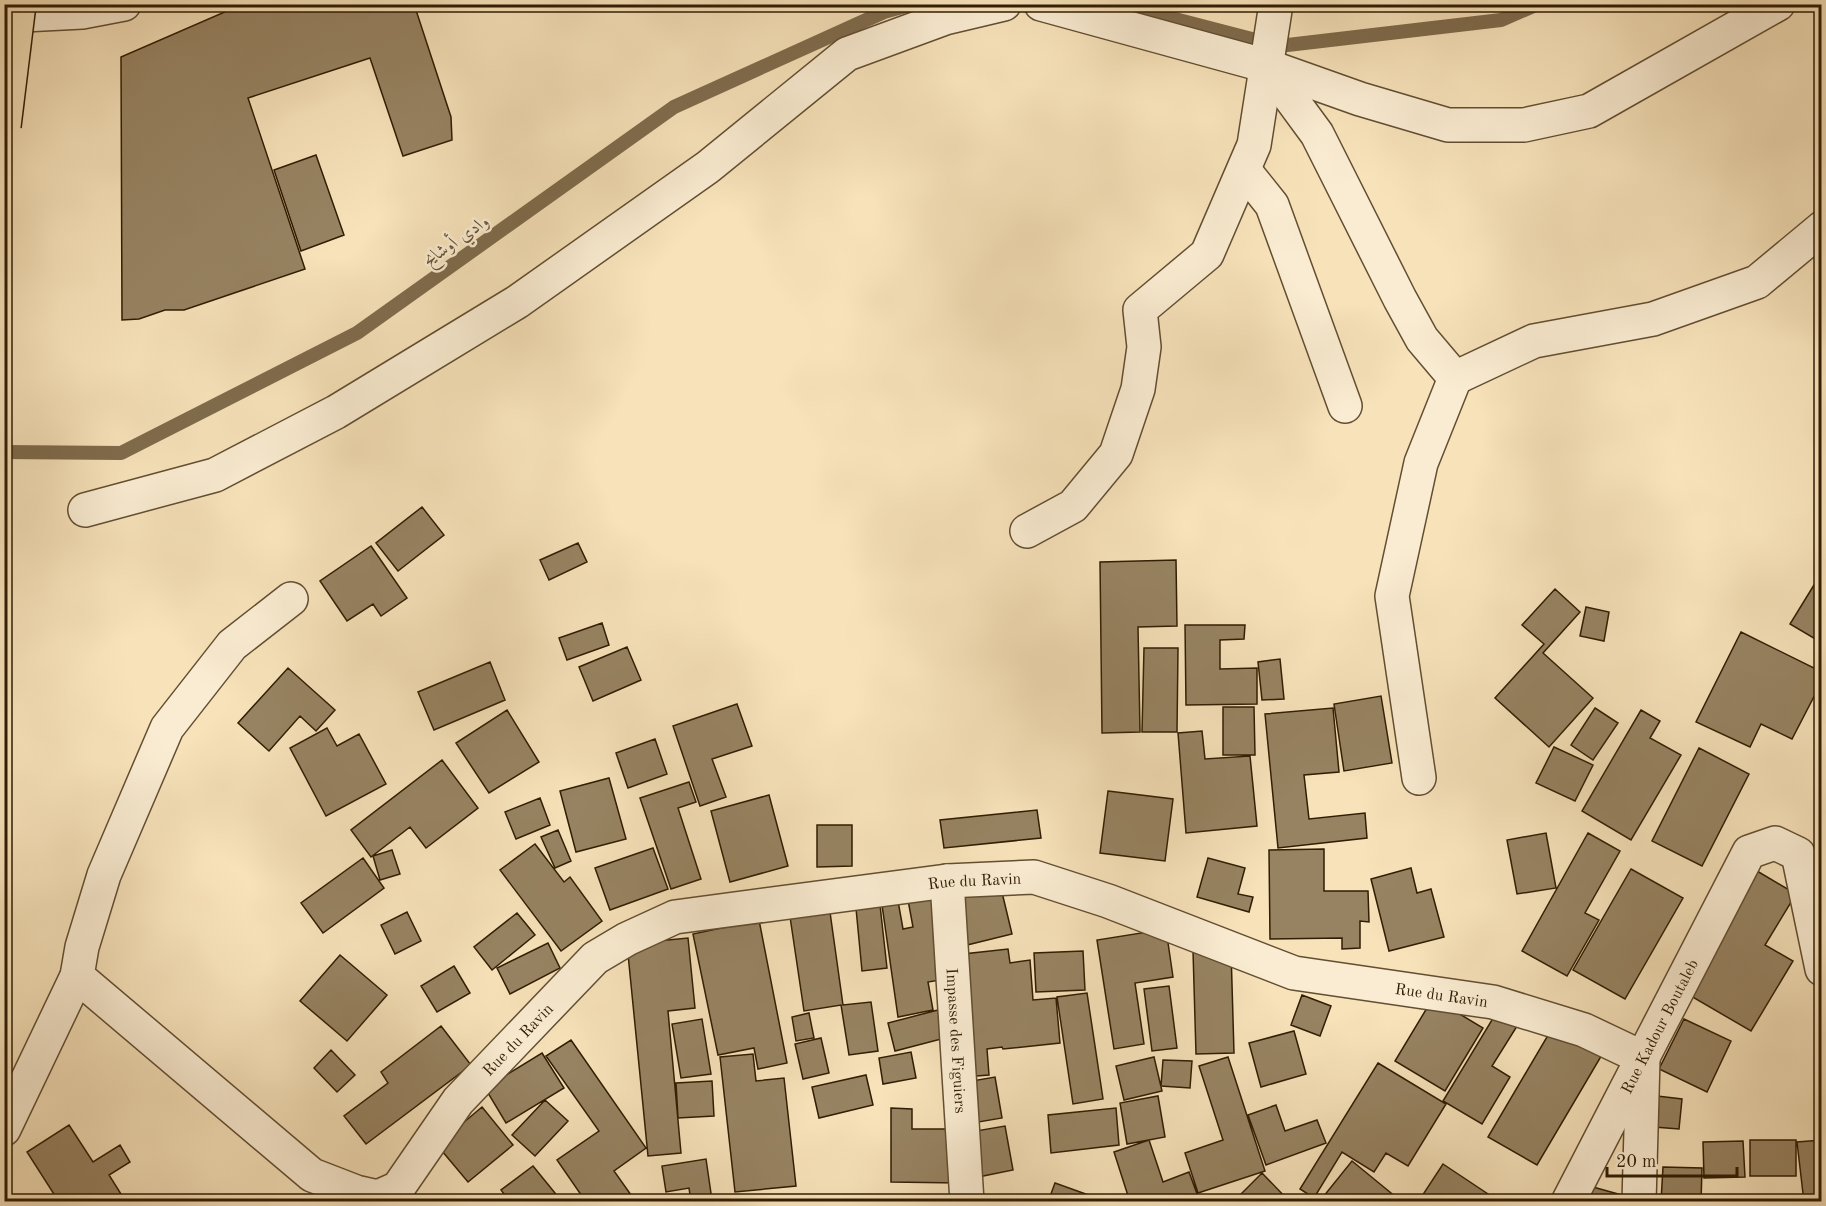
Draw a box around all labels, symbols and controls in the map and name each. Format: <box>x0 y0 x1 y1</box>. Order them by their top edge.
water label: وادي أوشايح <box>418 208 496 275</box>
street label: Rue du Ravin <box>927 872 1022 893</box>
street label: Rue Kadour Boutaleb <box>1619 957 1702 1097</box>
street label: Impasse des Figuiers <box>942 968 967 1114</box>
street label: Rue du Ravin <box>1394 982 1489 1011</box>
street label: Rue du Ravin <box>481 1001 557 1080</box>
scale bar <box>1607 1140 1738 1178</box>
text: 20 m <box>1616 1153 1656 1171</box>

